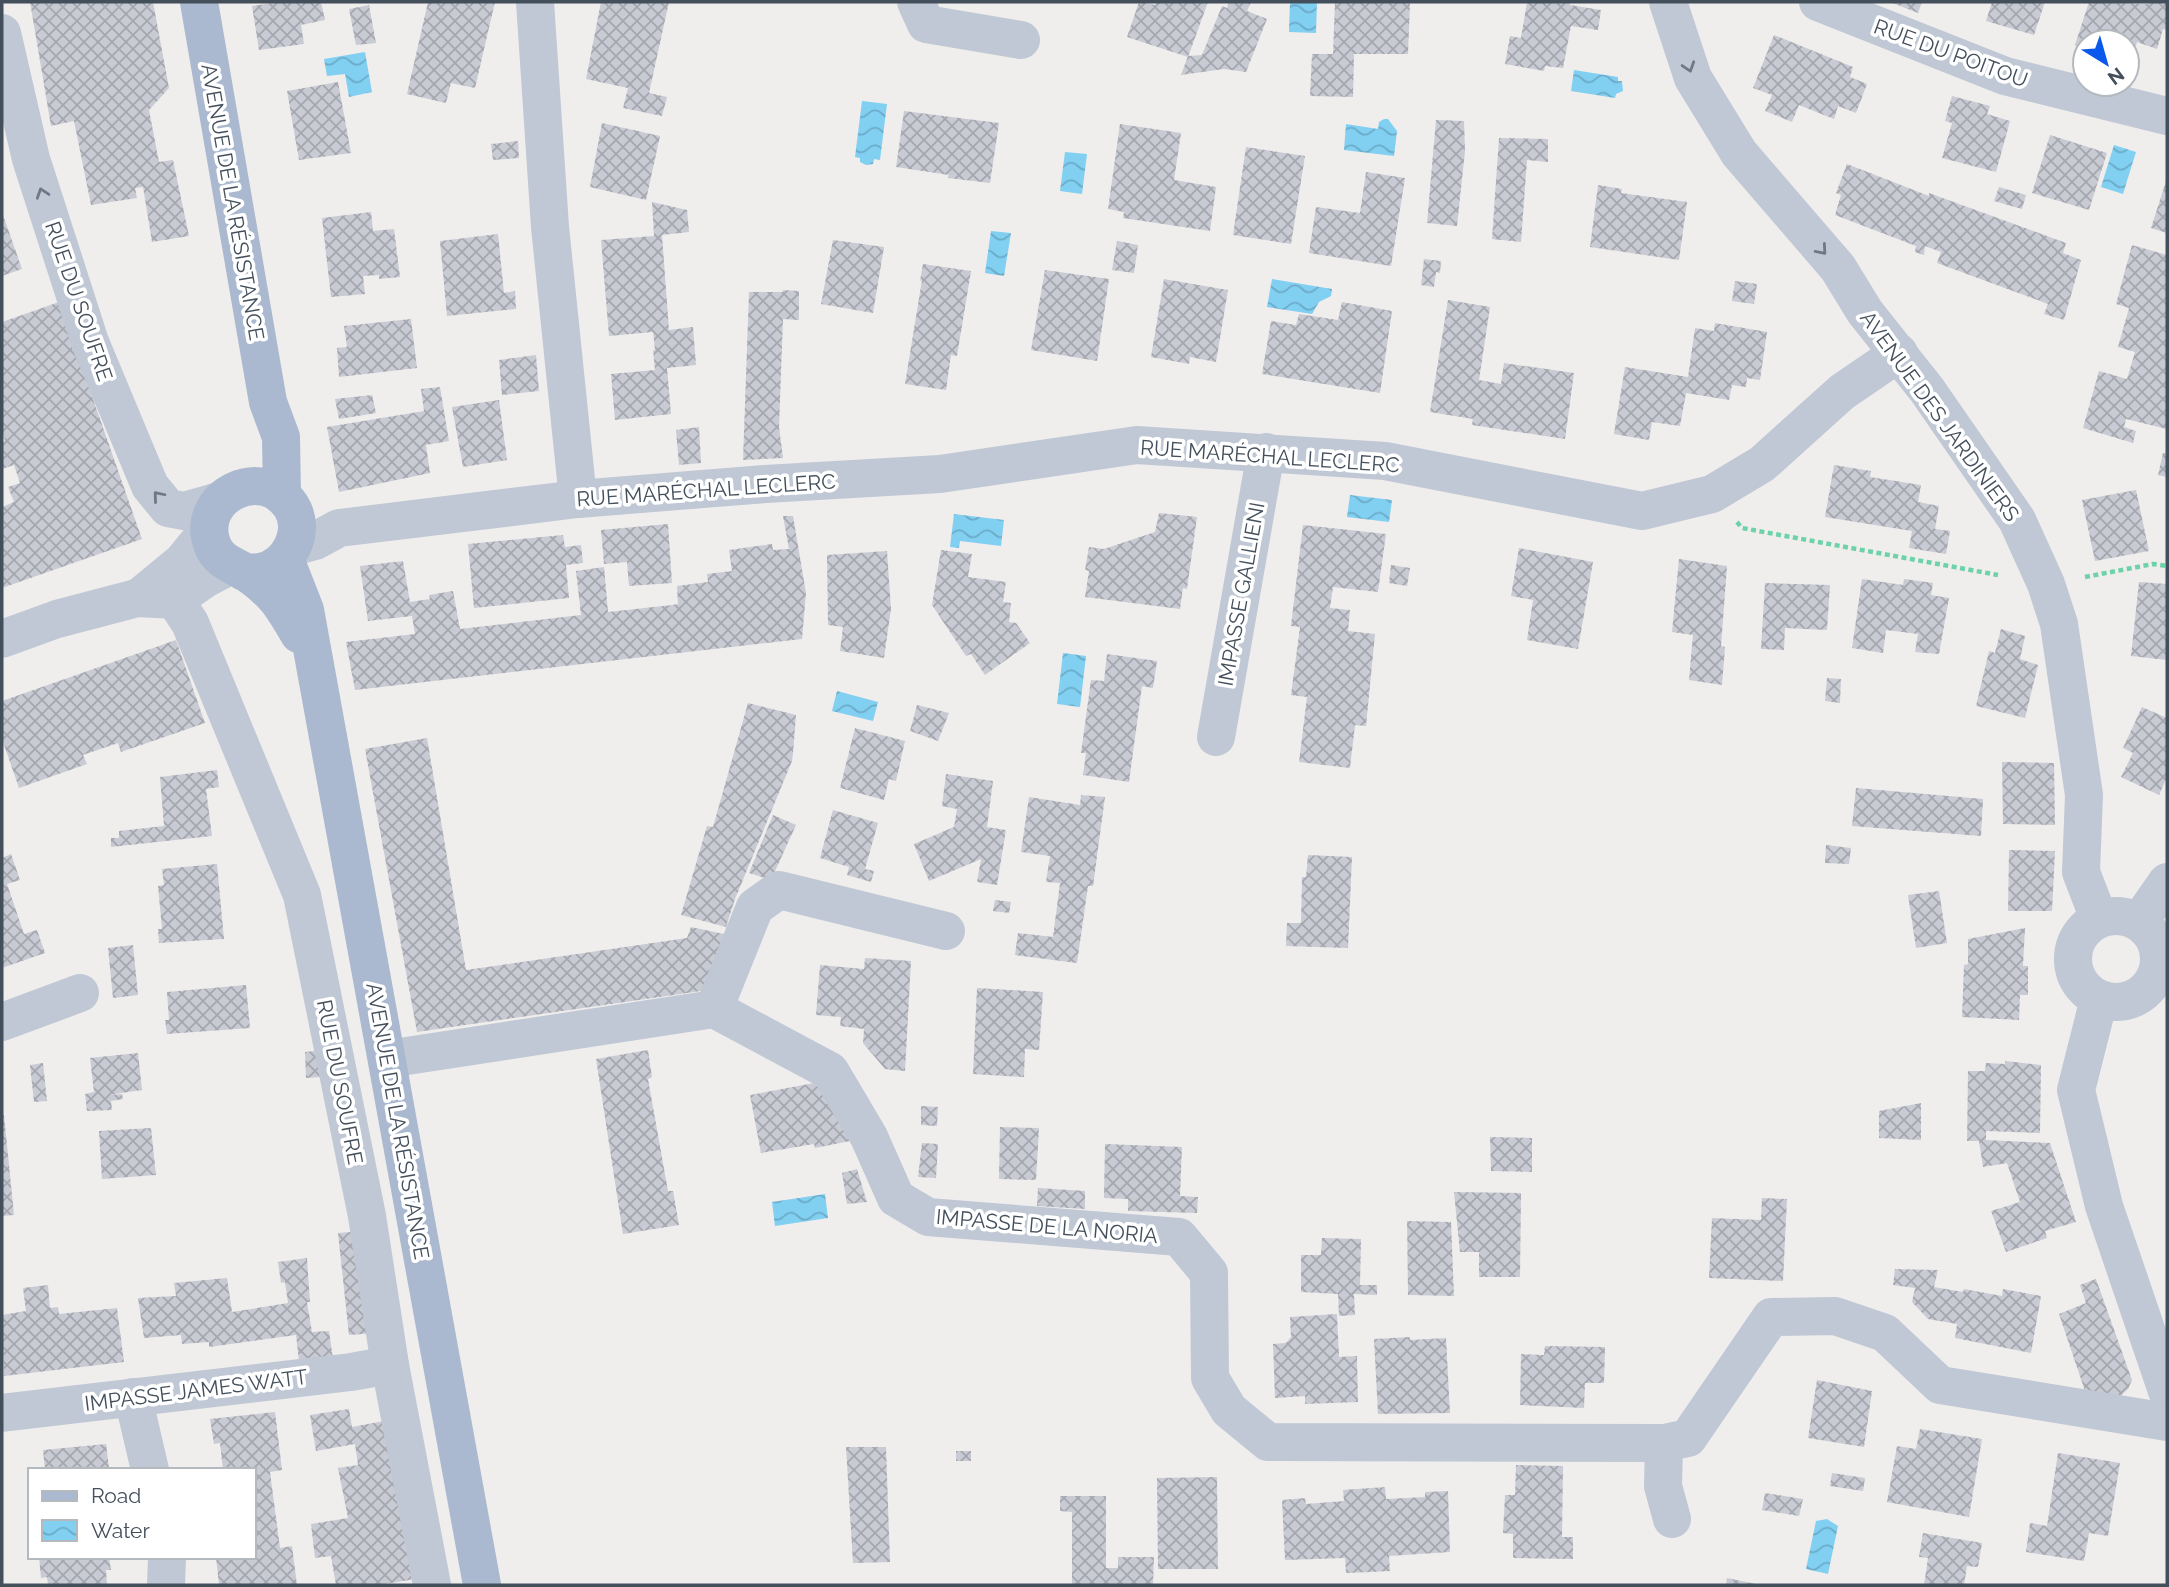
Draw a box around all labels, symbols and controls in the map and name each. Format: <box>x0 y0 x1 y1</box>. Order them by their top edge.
street label: RUE DU POITOU <box>1871 14 2031 92</box>
north arrow <box>2071 28 2141 98</box>
one-way arrow <box>1681 60 1695 72</box>
street label: AVENUE DE LA RÉSISTANCE <box>196 62 270 342</box>
text: N <box>2104 63 2129 90</box>
one-way arrow <box>36 187 51 199</box>
street label: RUE DU SOUFRE <box>40 218 118 384</box>
one-way arrow <box>1814 242 1826 255</box>
street label: AVENUE DES JARDINIERS <box>1855 306 2025 526</box>
street label: RUE MARÉCHAL LECLERC <box>1139 434 1401 478</box>
street label: RUE MARÉCHAL LECLERC <box>575 468 837 512</box>
one-way arrow <box>154 492 166 505</box>
street label: IMPASSE GALLIENI <box>1213 500 1269 688</box>
street label: AVENUE DE LA RÉSISTANCE <box>361 981 435 1261</box>
street label: RUE DU SOUFRE <box>312 998 368 1166</box>
street label: IMPASSE DE LA NORIA <box>935 1204 1159 1248</box>
street label: IMPASSE JAMES WATT <box>83 1364 309 1416</box>
legend <box>28 1468 256 1559</box>
text: Road <box>91 1483 141 1508</box>
text: Water <box>91 1518 150 1543</box>

